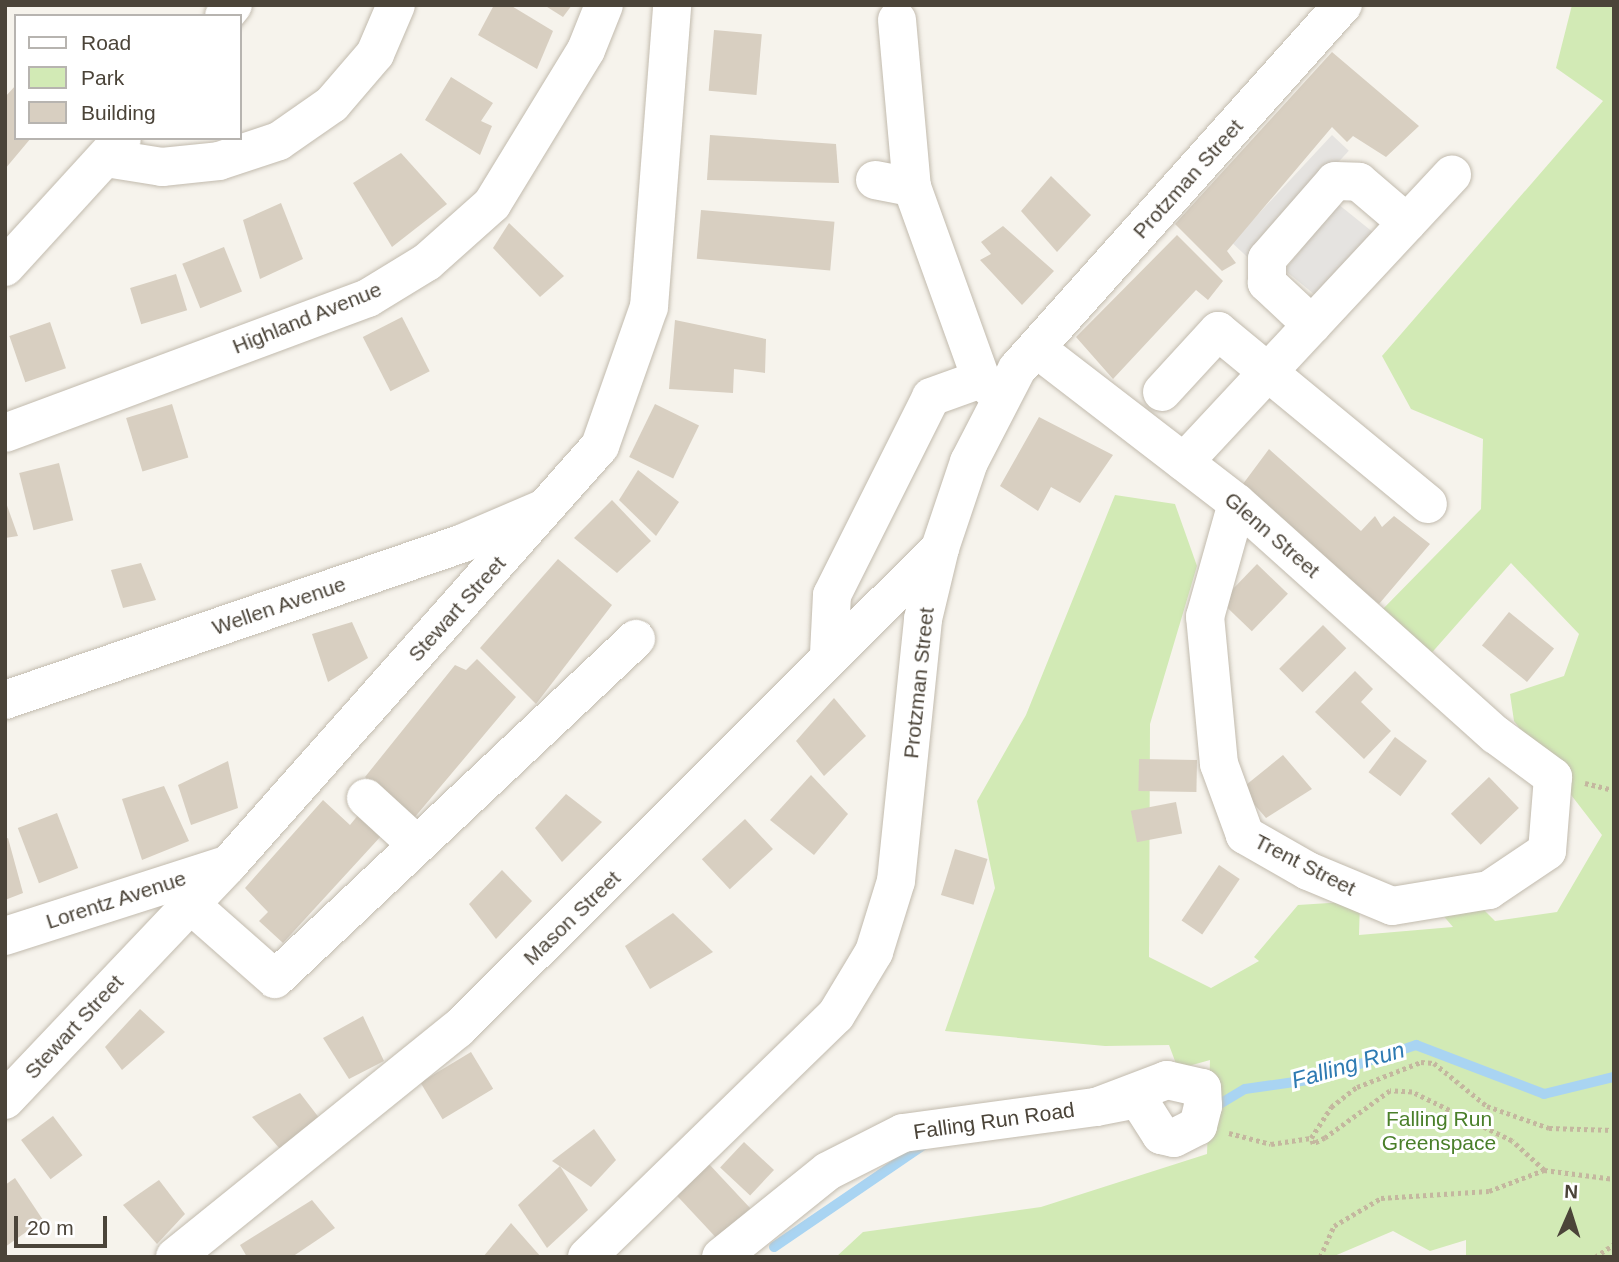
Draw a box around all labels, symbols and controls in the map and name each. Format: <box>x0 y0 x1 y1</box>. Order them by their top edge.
legend <box>14 14 242 140</box>
text: Road <box>81 31 131 54</box>
text: Park <box>81 66 124 89</box>
text: Building <box>81 101 156 124</box>
street label: Protzman Street <box>1128 114 1248 244</box>
street label: Highland Avenue <box>228 276 386 360</box>
street label: Glenn Street <box>1219 487 1325 583</box>
street label: Stewart Street <box>403 551 511 667</box>
street label: Wellen Avenue <box>208 571 350 641</box>
street label: Protzman Street <box>899 606 939 760</box>
street label: Trent Street <box>1250 829 1360 901</box>
street label: Lorentz Avenue <box>42 865 190 935</box>
street label: Mason Street <box>518 866 626 970</box>
street label: Stewart Street <box>19 970 129 1084</box>
water label: Falling Run <box>1288 1036 1408 1094</box>
street label: Falling Run Road <box>912 1097 1076 1145</box>
park label: Falling Run Greenspace <box>1382 1106 1496 1156</box>
north arrow <box>1535 1178 1605 1248</box>
text: N <box>1564 1181 1579 1202</box>
scale bar <box>18 1202 110 1246</box>
text: 20 m <box>27 1216 74 1239</box>

